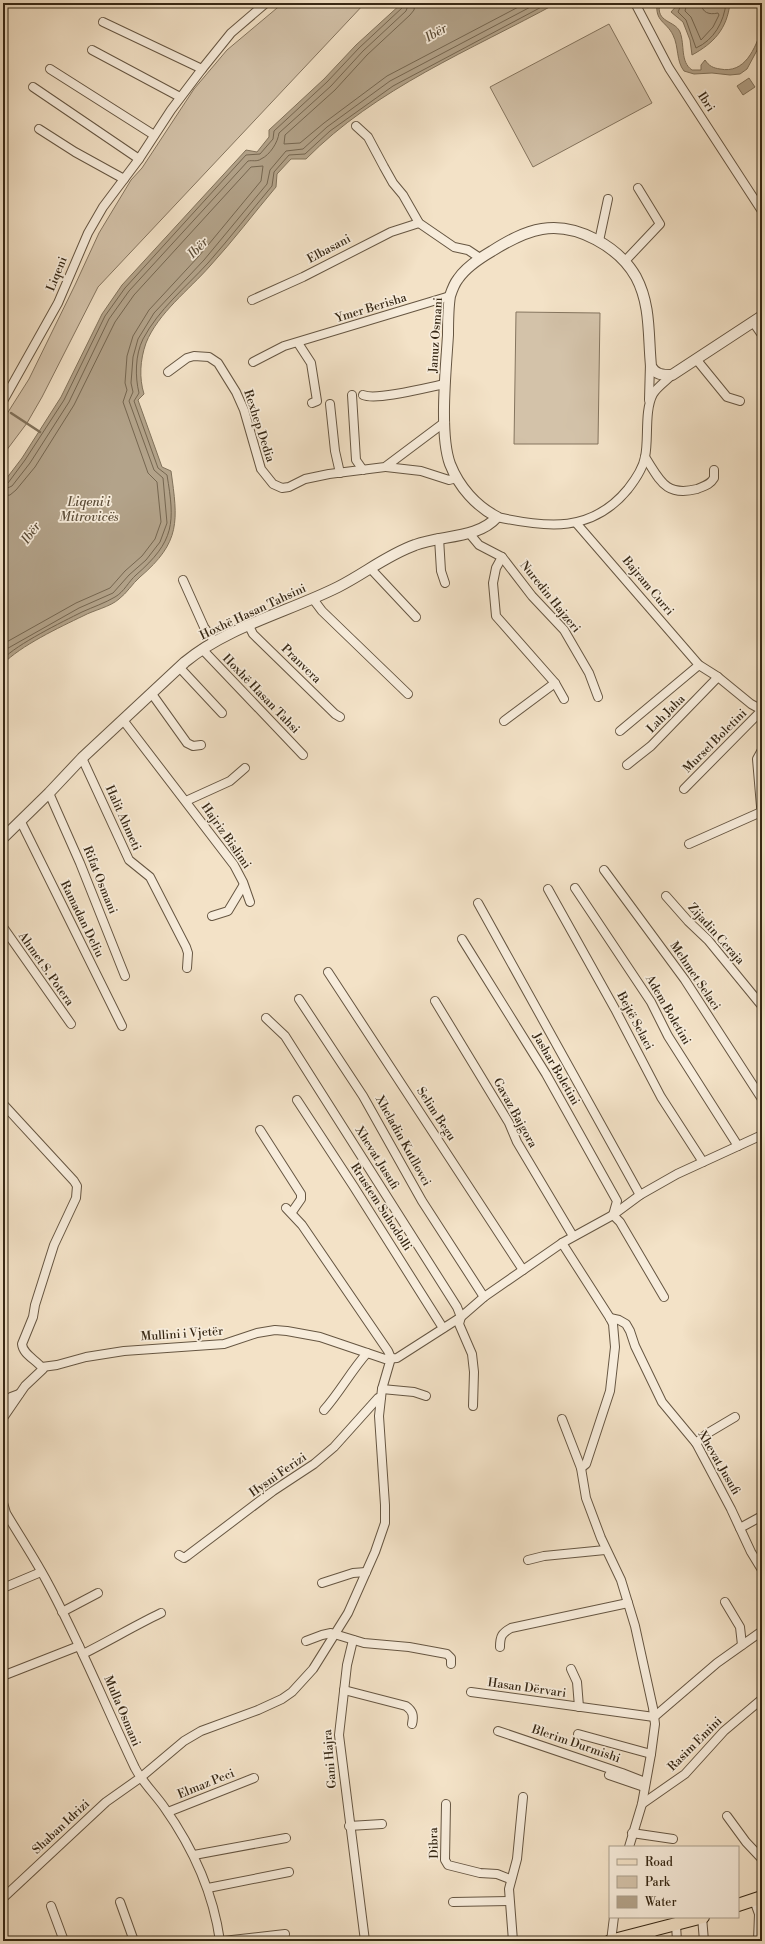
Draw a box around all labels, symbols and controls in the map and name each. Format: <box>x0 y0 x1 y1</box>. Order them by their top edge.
water label: Ibër <box>421 20 450 46</box>
street label: Ibri <box>694 89 718 115</box>
street label: Elbasani <box>305 231 353 267</box>
water label: Ibër <box>184 234 212 262</box>
street label: Liqeni <box>43 254 71 294</box>
street label: Ymer Berisha <box>332 290 409 326</box>
street label: Januz Osmani <box>426 297 446 374</box>
street label: Rexhep Dedia <box>240 388 278 465</box>
water label: Liqeni i Mitrovicës <box>59 494 119 525</box>
water label: Ibër <box>17 519 44 548</box>
street label: Bajram Curri <box>618 553 677 619</box>
street label: Nuredin Hajzeri <box>517 558 584 636</box>
street label: Hoxhë Hasan Tahsini <box>197 581 309 643</box>
street label: Pranvera <box>278 641 325 687</box>
street label: Hoxhë Hasan Tahsi <box>219 651 303 737</box>
street label: Lah Jaha <box>644 691 689 736</box>
street label: Mursel Boletini <box>680 706 750 776</box>
street label: Halit Ahmeti <box>102 783 144 853</box>
street label: Hajriz Bislimi <box>198 800 254 872</box>
street label: Rifat Osmani <box>80 844 120 916</box>
street label: Ramadan Deliu <box>57 878 107 960</box>
street label: Zijadin Ceraja <box>685 900 748 968</box>
street label: Ahmet S. Potera <box>14 928 77 1009</box>
street label: Mehmet Selaci <box>666 939 724 1013</box>
street label: Adem Boletini <box>642 972 694 1048</box>
street label: Bejtë Selaci <box>613 988 657 1053</box>
street label: Jashar Boletini <box>529 1029 583 1108</box>
street label: Gavaz Bajgora <box>490 1075 541 1151</box>
street label: Selim Begu <box>413 1084 459 1144</box>
street label: Xheladin Kutllovci <box>372 1092 434 1189</box>
street label: Xhevat Jusufi <box>351 1123 403 1193</box>
street label: Rrustem Suhodolli <box>347 1160 415 1254</box>
street label: Mullini i Vjetër <box>140 1324 224 1344</box>
street label: Xhevat Jusufi <box>694 1427 744 1498</box>
street label: Hysni Ferizi <box>247 1450 310 1500</box>
street label: Mulla Osmani <box>100 1673 144 1749</box>
street label: Hasan Dërvari <box>487 1675 567 1701</box>
street label: Rasim Emini <box>665 1714 725 1774</box>
street label: Blerim Durmishi <box>529 1721 622 1766</box>
street label: Gani Hajra <box>320 1728 340 1789</box>
street label: Elmaz Peci <box>175 1766 237 1802</box>
street label: Shaban Idrizi <box>29 1797 93 1857</box>
street label: Dibra <box>426 1826 442 1859</box>
legend <box>609 1846 739 1918</box>
text: Road <box>645 1855 673 1870</box>
text: Park <box>645 1875 671 1890</box>
text: Water <box>644 1895 677 1910</box>

